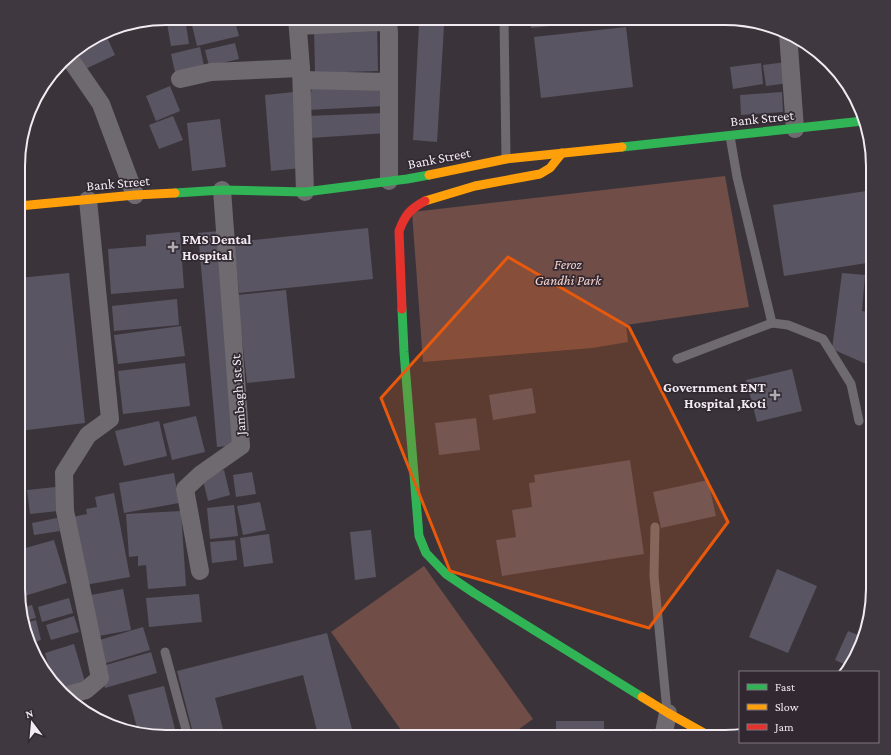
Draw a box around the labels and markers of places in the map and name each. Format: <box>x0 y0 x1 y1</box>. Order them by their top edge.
place label: FMS Dental Hospital <box>182 231 251 263</box>
marker: FMS Dental Hospital <box>167 241 179 253</box>
place label: Government ENT Hospital ,Koti <box>663 379 767 412</box>
marker: Government ENT Hospital ,Koti <box>769 389 781 401</box>

